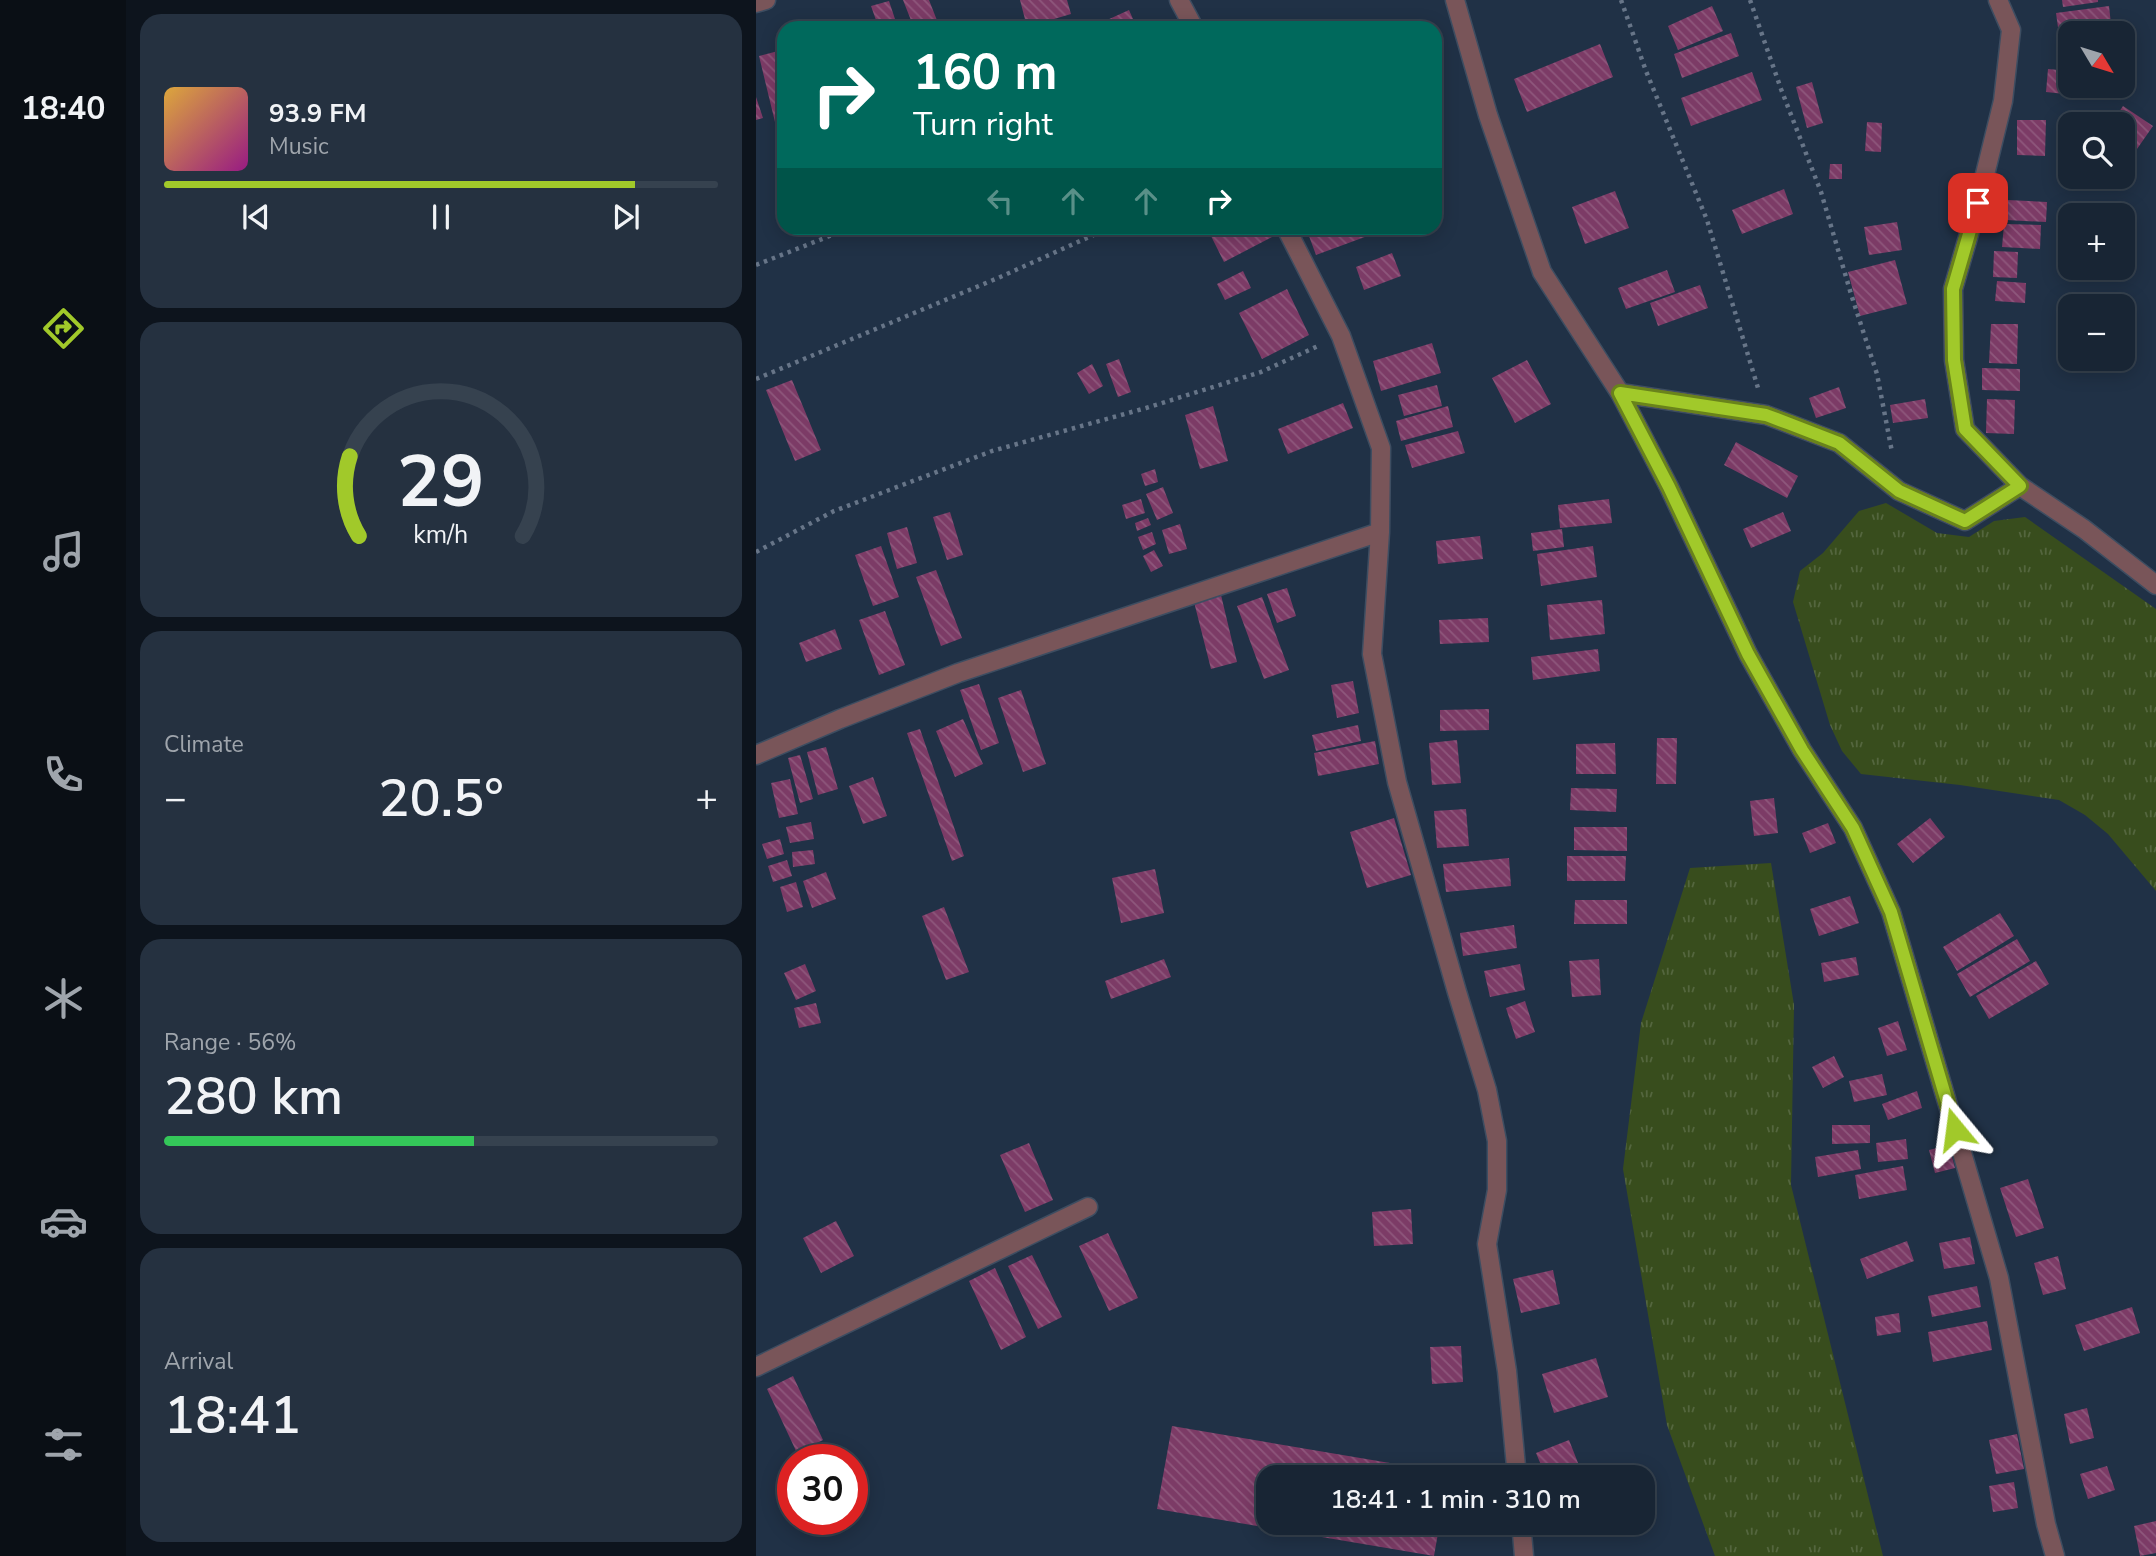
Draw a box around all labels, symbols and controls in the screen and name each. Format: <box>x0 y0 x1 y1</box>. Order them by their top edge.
north arrow <box>2058 21 2135 98</box>
map controls <box>2058 21 2135 371</box>
text: 160 m <box>913 39 1057 106</box>
icon: right <box>798 49 889 140</box>
text: 18:40 <box>21 87 105 130</box>
text: 93.9 FM <box>269 96 366 131</box>
text: Turn right <box>913 103 1053 146</box>
button: search <box>2058 112 2135 189</box>
text: Music <box>269 131 329 162</box>
pin <box>1948 173 2008 233</box>
icon: left <box>981 182 1019 220</box>
icon: ahead <box>1054 182 1092 220</box>
icon: ahead <box>1127 182 1165 220</box>
icon: right <box>1200 182 1238 220</box>
icon: arrive <box>1959 184 1997 222</box>
icon: previous <box>237 198 275 236</box>
icon: pause <box>422 198 460 236</box>
icon: next <box>607 198 645 236</box>
button: + <box>2058 203 2135 280</box>
button: − <box>2058 294 2135 371</box>
icon: directions <box>39 304 88 353</box>
text: 29 <box>397 432 485 532</box>
text: km/h <box>413 517 469 551</box>
icon: music <box>39 527 88 576</box>
text: Climate <box>164 729 244 760</box>
icon: phone <box>39 750 88 799</box>
text: 20.5° <box>378 763 504 834</box>
text: − <box>164 773 187 824</box>
text: + <box>695 773 718 824</box>
icon: climate <box>39 974 88 1023</box>
text: Range · 56% <box>164 1027 296 1058</box>
text: 280 km <box>164 1061 343 1132</box>
position arrow <box>1918 1092 1992 1166</box>
icon: car <box>39 1197 88 1246</box>
text: Arrival <box>164 1346 233 1377</box>
text: 18:41 <box>164 1380 301 1451</box>
icon: filters <box>39 1420 88 1469</box>
speed limit sign: 30 <box>777 1444 868 1535</box>
text: 18:41 · 1 min · 310 m <box>1330 1482 1581 1517</box>

